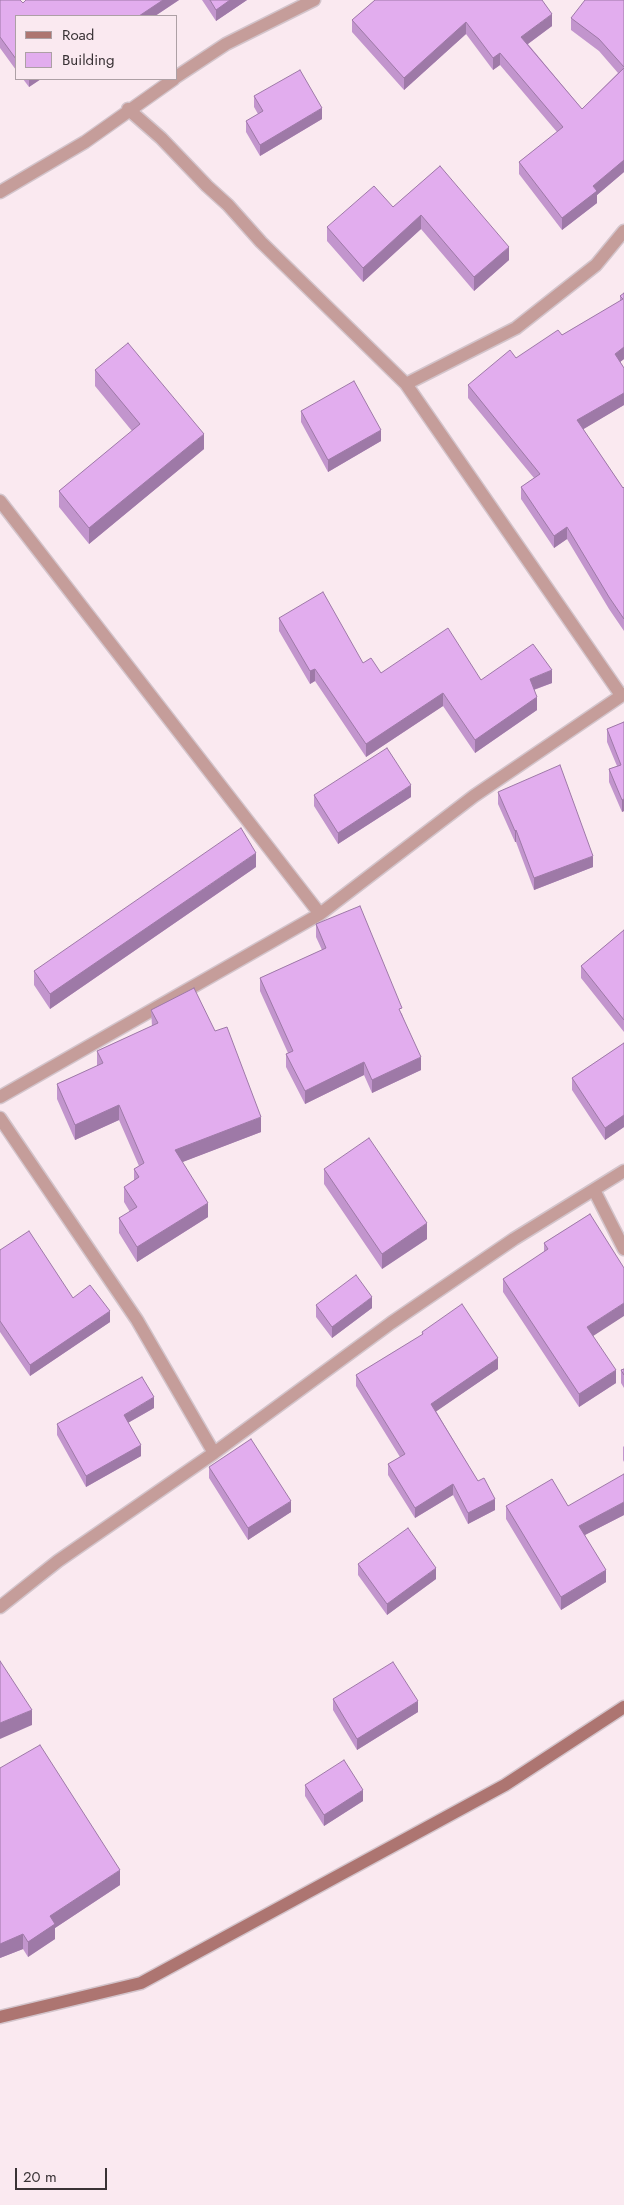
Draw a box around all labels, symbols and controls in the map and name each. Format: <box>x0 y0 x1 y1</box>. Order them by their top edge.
legend <box>15 15 178 80</box>
text: Road <box>62 24 94 46</box>
text: Building <box>62 49 114 71</box>
scale bar <box>18 2158 110 2190</box>
text: 20 m <box>23 2166 57 2188</box>

